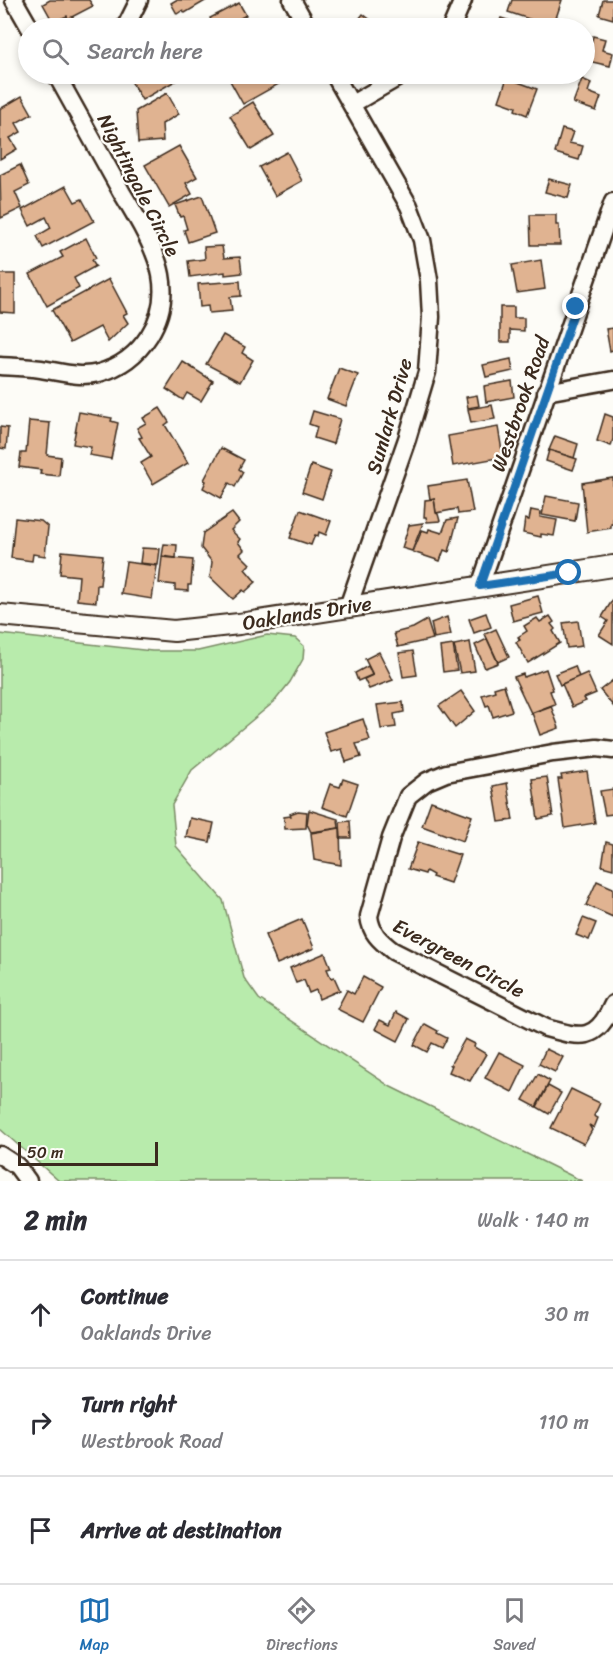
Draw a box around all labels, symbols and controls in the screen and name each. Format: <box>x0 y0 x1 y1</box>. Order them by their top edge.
search box <box>18 18 595 84</box>
text: Search here <box>87 32 203 71</box>
icon: search <box>39 35 72 68</box>
street label: Nightingale Circle <box>87 107 190 264</box>
route end <box>562 293 588 319</box>
street label: Westbrook Road <box>481 330 560 477</box>
street label: Sunlark Drive <box>356 354 423 478</box>
route start <box>555 559 581 585</box>
street label: Oaklands Drive <box>240 586 374 641</box>
street label: Evergreen Circle <box>386 909 531 1008</box>
text: 50 m <box>27 1138 63 1167</box>
scale bar <box>18 1139 158 1166</box>
text: 2 min <box>24 1197 87 1243</box>
text: Walk · 140 m <box>477 1203 589 1238</box>
text: Continue <box>81 1277 169 1316</box>
text: 30 m <box>545 1297 589 1332</box>
icon: ahead <box>24 1298 57 1331</box>
text: Oaklands Drive <box>81 1316 211 1351</box>
text: Turn right <box>81 1385 176 1424</box>
text: 110 m <box>539 1405 589 1440</box>
icon: right <box>24 1406 57 1439</box>
text: Westbrook Road <box>81 1424 222 1459</box>
text: Arrive at destination <box>81 1511 282 1550</box>
icon: arrive <box>24 1514 57 1547</box>
tab: Map <box>78 1594 111 1659</box>
tab: Directions <box>266 1594 338 1659</box>
tab: Saved <box>493 1594 535 1659</box>

